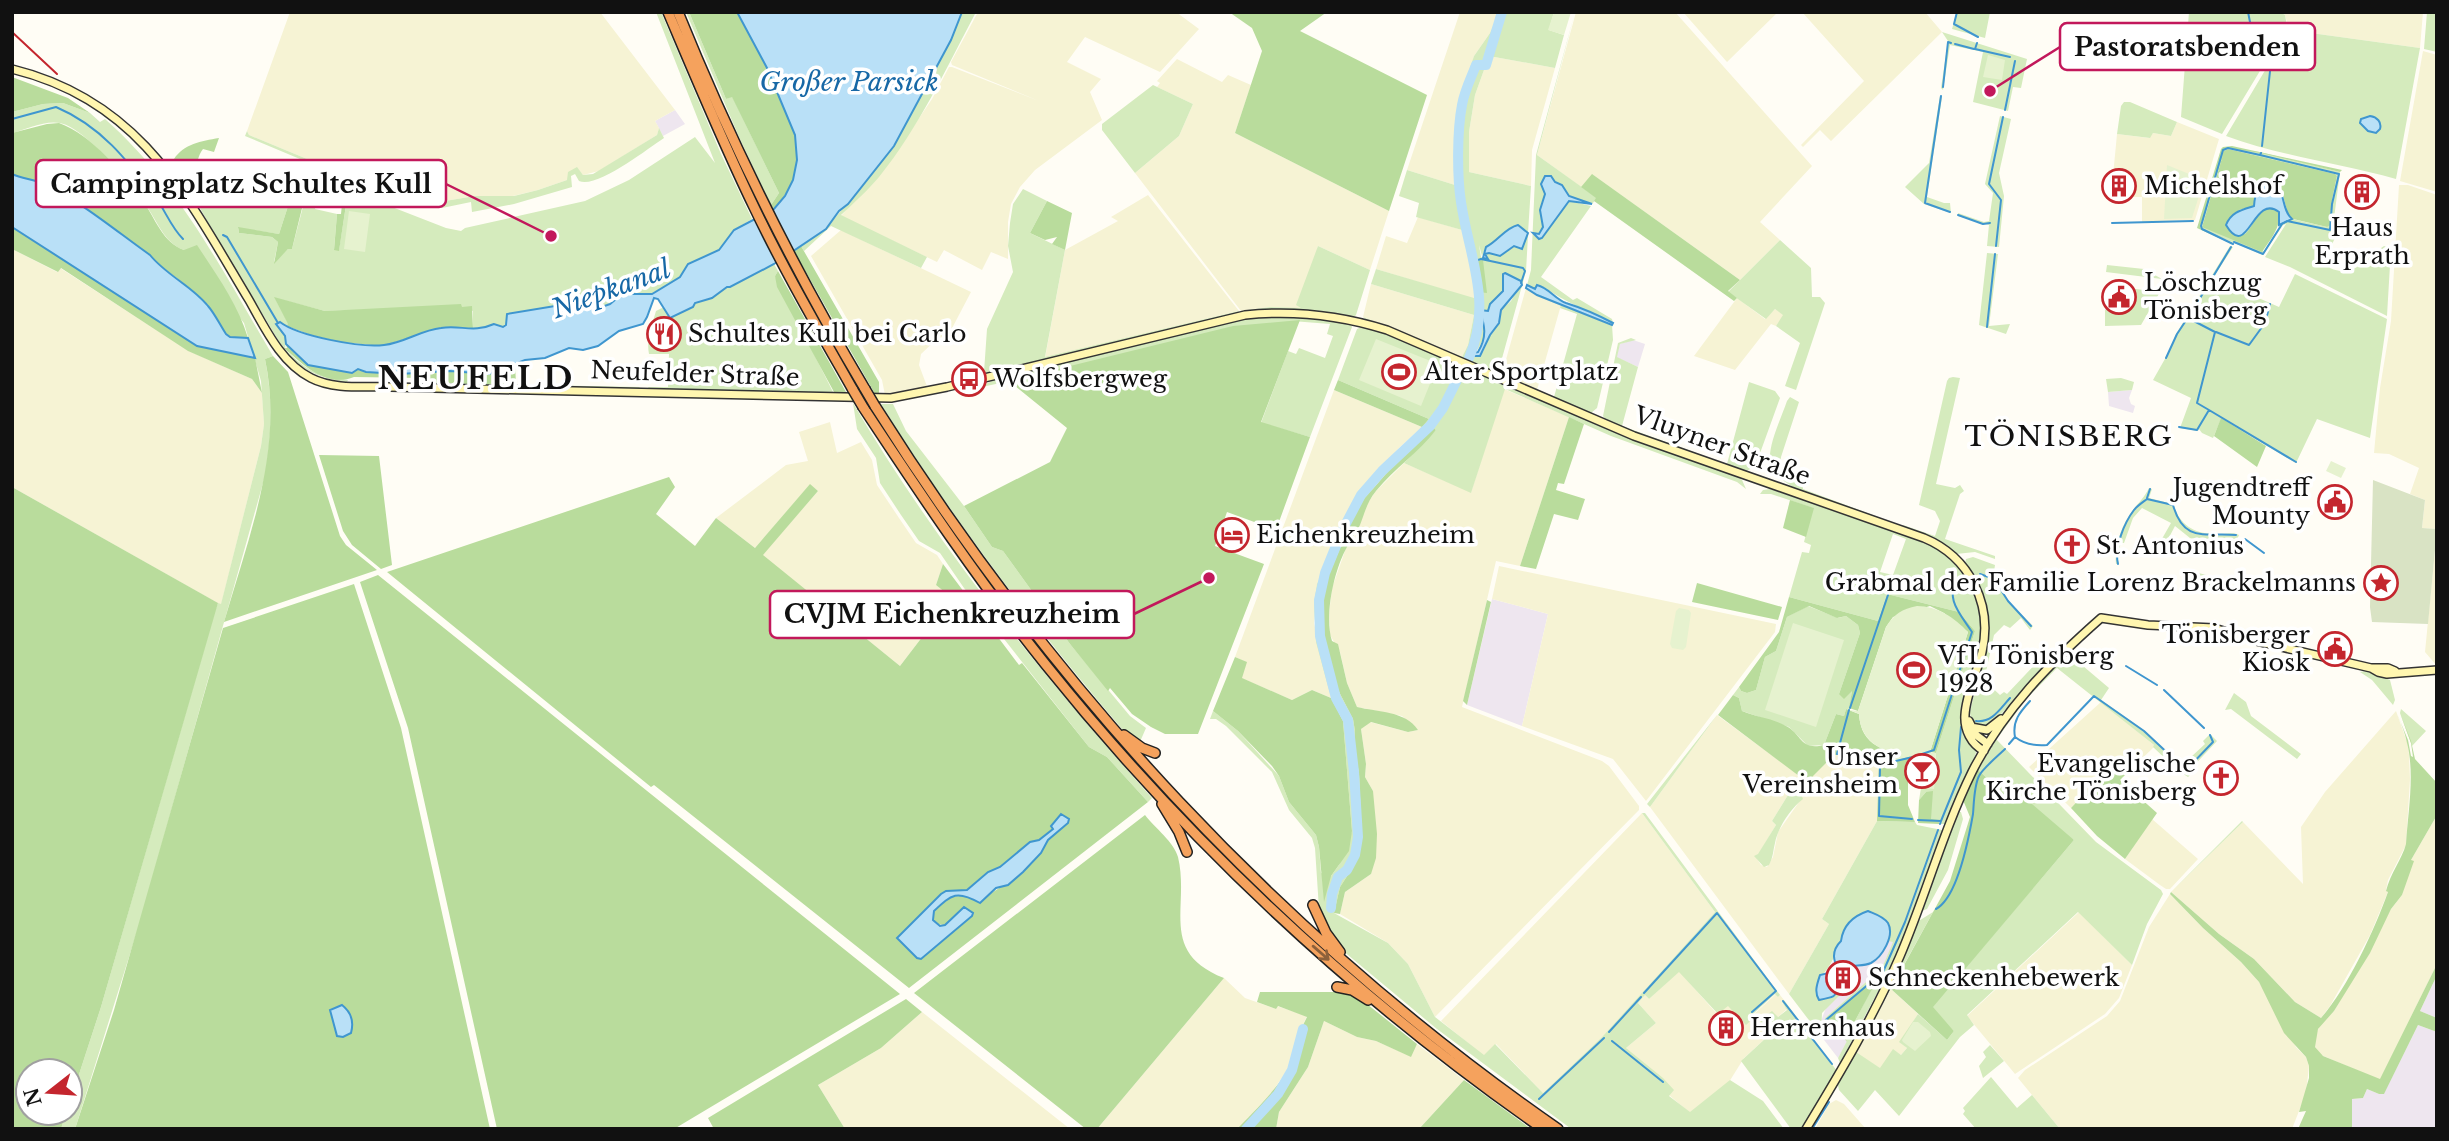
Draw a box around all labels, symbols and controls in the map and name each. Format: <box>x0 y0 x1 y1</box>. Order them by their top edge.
callout: Pastoratsbenden <box>2060 23 2315 70</box>
text: Pastoratsbenden <box>2074 31 2300 63</box>
water label: Großer Parsick <box>759 66 939 98</box>
callout: Campingplatz Schultes Kull <box>36 160 446 207</box>
building icon: Michelshof <box>2100 167 2138 205</box>
text: Campingplatz Schultes Kull <box>50 168 432 200</box>
place label: Michelshof <box>2144 171 2285 200</box>
building icon: Haus Erprath <box>2343 173 2381 211</box>
place label: Haus Erprath <box>2314 213 2410 270</box>
water label: Niepkanal <box>546 252 676 326</box>
place label: Löschzug Tönisberg <box>2144 268 2268 325</box>
public building icon: Löschzug Tönisberg <box>2100 278 2138 316</box>
restaurant icon: Schultes Kull bei Carlo <box>645 315 683 353</box>
place label: Schultes Kull bei Carlo <box>688 319 966 348</box>
sports icon: Alter Sportplatz <box>1380 353 1418 391</box>
street label: Neufelder Straße <box>590 355 800 392</box>
place label: Alter Sportplatz <box>1423 357 1619 386</box>
district label: NEUFELD <box>378 358 574 398</box>
bus stop icon: Wolfsbergweg <box>950 360 988 398</box>
place label: Wolfsbergweg <box>992 364 1168 393</box>
street label: Vluyner Straße <box>1629 400 1814 491</box>
district label: TÖNISBERG <box>1964 419 2174 454</box>
place label: Jugendtreff Mounty <box>2170 473 2313 530</box>
public building icon: Jugendtreff Mounty <box>2316 483 2354 521</box>
hotel icon: Eichenkreuzheim <box>1213 516 1251 554</box>
place label: Eichenkreuzheim <box>1256 520 1475 549</box>
church icon: St. Antonius <box>2053 527 2091 565</box>
place label: St. Antonius <box>2096 531 2244 560</box>
place icon: Grabmal der Familie Lorenz Brackelmanns <box>2362 564 2400 602</box>
place label: Grabmal der Familie Lorenz Brackelmanns <box>1825 568 2356 597</box>
callout: CVJM Eichenkreuzheim <box>770 591 1134 638</box>
text: CVJM Eichenkreuzheim <box>784 598 1121 630</box>
place label: Tönisberger Kiosk <box>2162 620 2311 677</box>
public building icon: Tönisberger Kiosk <box>2316 630 2354 668</box>
place label: VfL Tönisberg 1928 <box>1937 641 2114 698</box>
sports icon: VfL Tönisberg 1928 <box>1895 651 1933 689</box>
place label: Unser Vereinsheim <box>1742 742 1899 799</box>
place label: Evangelische Kirche Tönisberg <box>1985 749 2197 806</box>
bar icon: Unser Vereinsheim <box>1903 752 1941 790</box>
church icon: Evangelische Kirche Tönisberg <box>2202 759 2240 797</box>
one-way arrow <box>1311 945 1329 961</box>
building icon: Schneckenhebewerk <box>1824 959 1862 997</box>
place label: Schneckenhebewerk <box>1868 963 2120 992</box>
building icon: Herrenhaus <box>1707 1009 1745 1047</box>
place label: Herrenhaus <box>1750 1013 1895 1042</box>
north arrow <box>14 1057 84 1127</box>
text: N <box>20 1085 47 1109</box>

